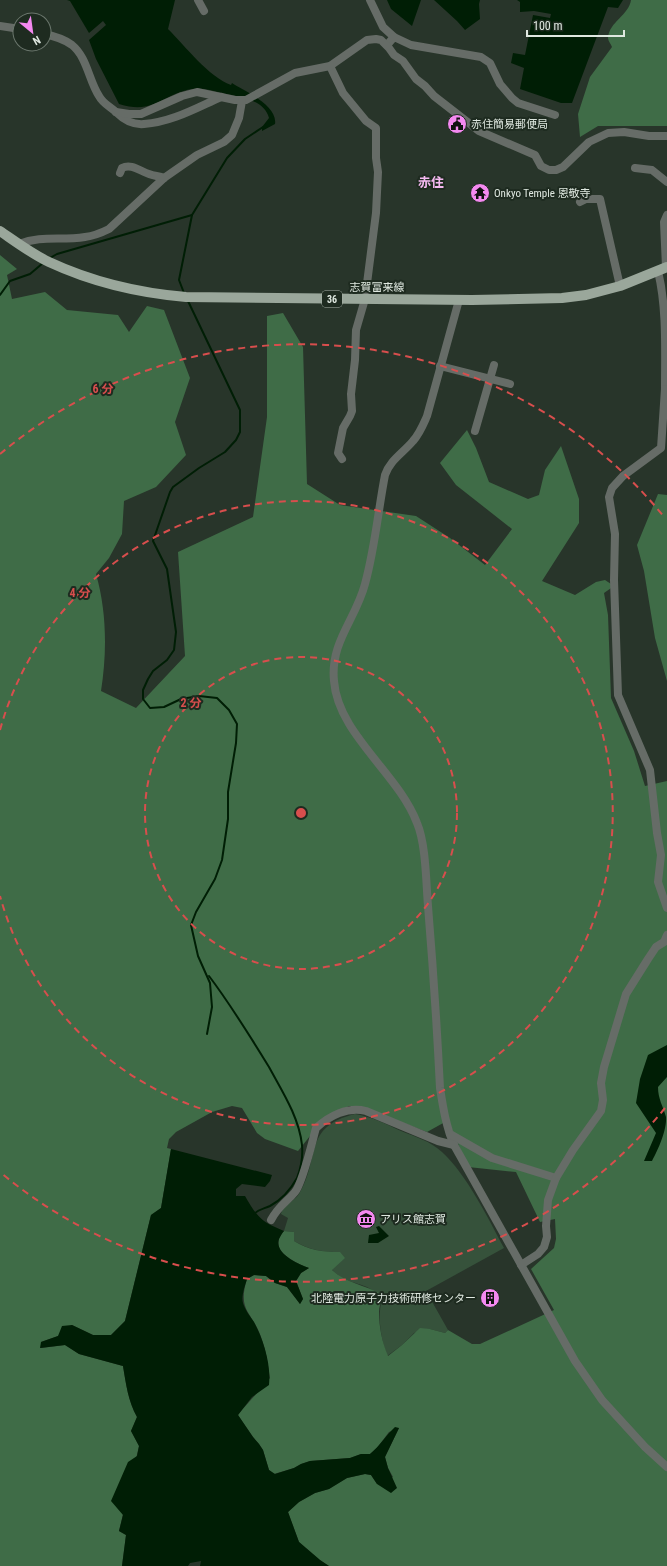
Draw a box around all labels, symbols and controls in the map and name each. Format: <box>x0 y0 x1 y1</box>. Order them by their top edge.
north arrow <box>12 12 52 52</box>
scale bar <box>527 12 624 38</box>
text: 100 m <box>533 19 563 33</box>
text: N <box>30 33 43 48</box>
public building icon: 赤住簡易郵便局 <box>446 113 468 135</box>
place label: 赤住簡易郵便局 <box>471 118 548 131</box>
district label: 赤住 <box>418 175 444 190</box>
temple icon: Onkyo Temple 恩敬寺 <box>469 182 491 204</box>
place label: Onkyo Temple 恩敬寺 <box>494 187 591 200</box>
street label: 志賀富来線 <box>350 281 405 294</box>
road number: 36 <box>322 291 342 307</box>
text: 6 分 <box>93 382 113 396</box>
text: 4 分 <box>70 586 90 600</box>
text: 2 分 <box>181 696 201 710</box>
centre of rings <box>294 806 308 820</box>
museum icon: アリス館志賀 <box>355 1208 377 1230</box>
place label: アリス館志賀 <box>380 1213 446 1226</box>
building icon: 北陸電力原子力技術研修センター <box>479 1287 501 1309</box>
place label: 北陸電力原子力技術研修センター <box>311 1292 476 1305</box>

